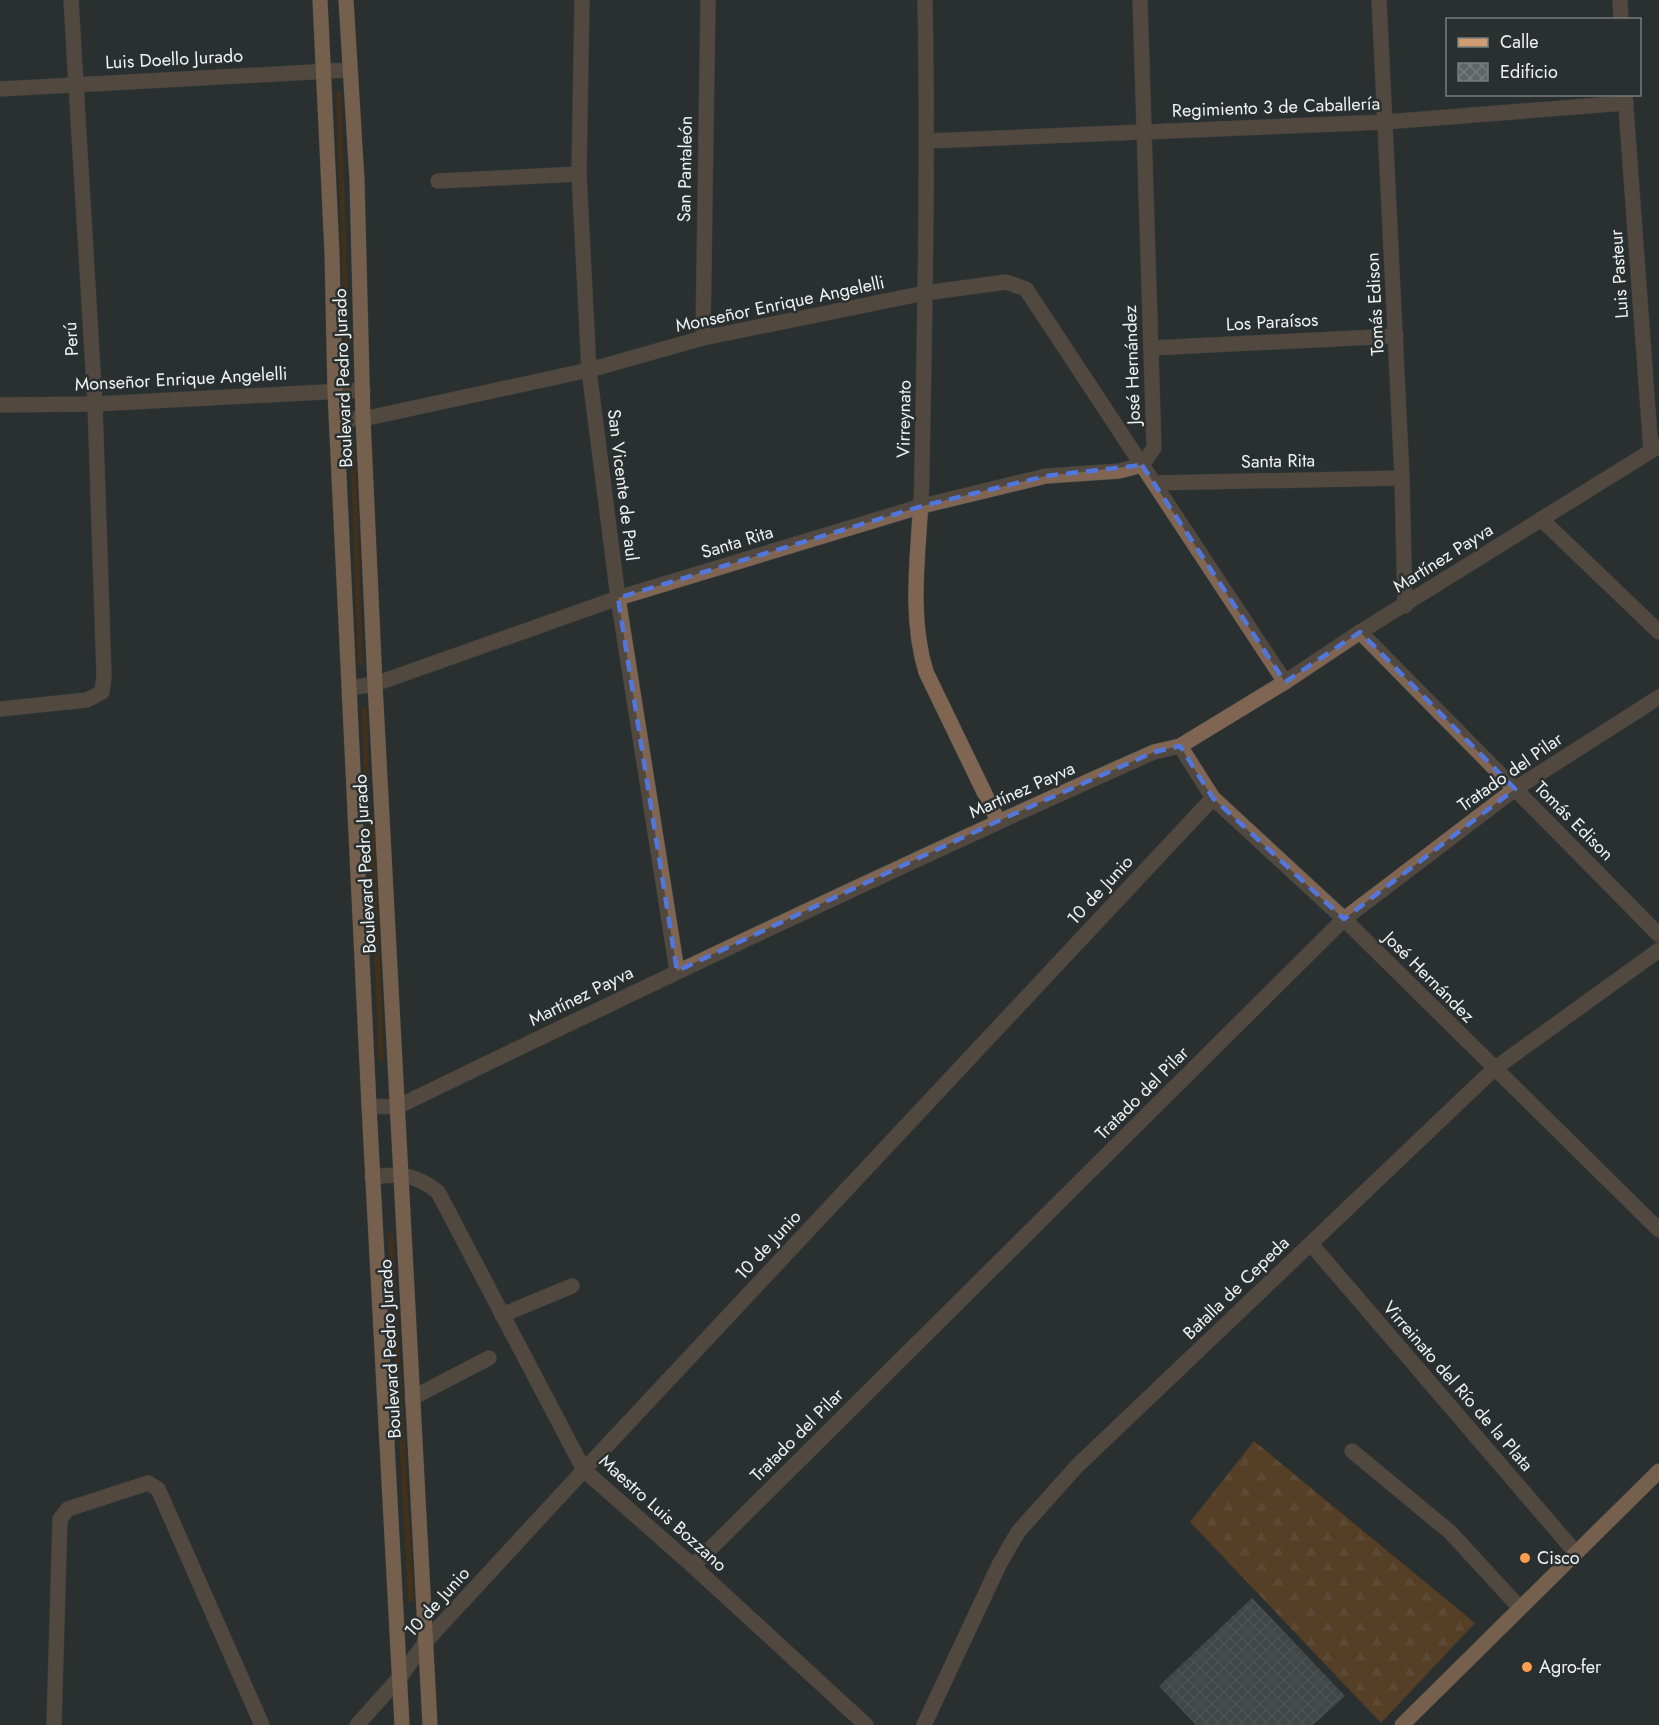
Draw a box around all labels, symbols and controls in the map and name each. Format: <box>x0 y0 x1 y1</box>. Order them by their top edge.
legend <box>1446 18 1641 96</box>
text: Calle <box>1500 29 1539 55</box>
street label: Luis Doello Jurado <box>104 42 244 76</box>
text: Edificio <box>1500 59 1558 85</box>
street label: Regimiento 3 de Caballería <box>1171 90 1381 124</box>
street label: San Pantaleón <box>671 116 699 222</box>
street label: Luis Pasteur <box>1603 228 1635 319</box>
street label: Tomás Edison <box>1359 252 1391 356</box>
street label: Monseñor Enrique Angelelli <box>673 269 887 339</box>
street label: Boulevard Pedro Jurado <box>327 288 359 468</box>
street label: José Hernández <box>1117 304 1147 427</box>
street label: Los Paraísos <box>1225 307 1319 337</box>
street label: Perú <box>57 321 85 357</box>
street label: Monseñor Enrique Angelelli <box>74 360 288 398</box>
street label: Virreynato <box>890 380 918 458</box>
street label: San Vicente de Paul <box>601 408 645 562</box>
street label: Santa Rita <box>1241 447 1315 475</box>
street label: Martínez Payva <box>1388 517 1498 599</box>
street label: Santa Rita <box>698 519 776 565</box>
street label: Tratado del Pilar <box>1452 726 1568 818</box>
street label: Martínez Payva <box>965 755 1079 825</box>
street label: Boulevard Pedro Jurado <box>347 774 383 954</box>
street label: Tomás Edison <box>1528 775 1620 867</box>
street label: 10 de Junio <box>1061 849 1139 931</box>
street label: José Hernández <box>1376 924 1481 1029</box>
street label: Martínez Payva <box>524 959 638 1033</box>
street label: Tratado del Pilar <box>1089 1040 1195 1146</box>
street label: 10 de Junio <box>729 1204 807 1286</box>
street label: Batalla de Cepeda <box>1177 1230 1295 1346</box>
street label: Boulevard Pedro Jurado <box>372 1259 408 1439</box>
street label: Virreinato del Río de la Plata <box>1377 1295 1539 1477</box>
street label: Tratado del Pilar <box>744 1382 850 1488</box>
street label: Maestro Luis Bozzano <box>593 1448 733 1578</box>
place label: Cisco <box>1537 1545 1580 1571</box>
marker: Cisco <box>1518 1551 1532 1565</box>
street label: 10 de Junio <box>398 1561 476 1643</box>
place label: Agro-fer <box>1539 1654 1602 1680</box>
marker: Agro-fer <box>1520 1660 1534 1674</box>

